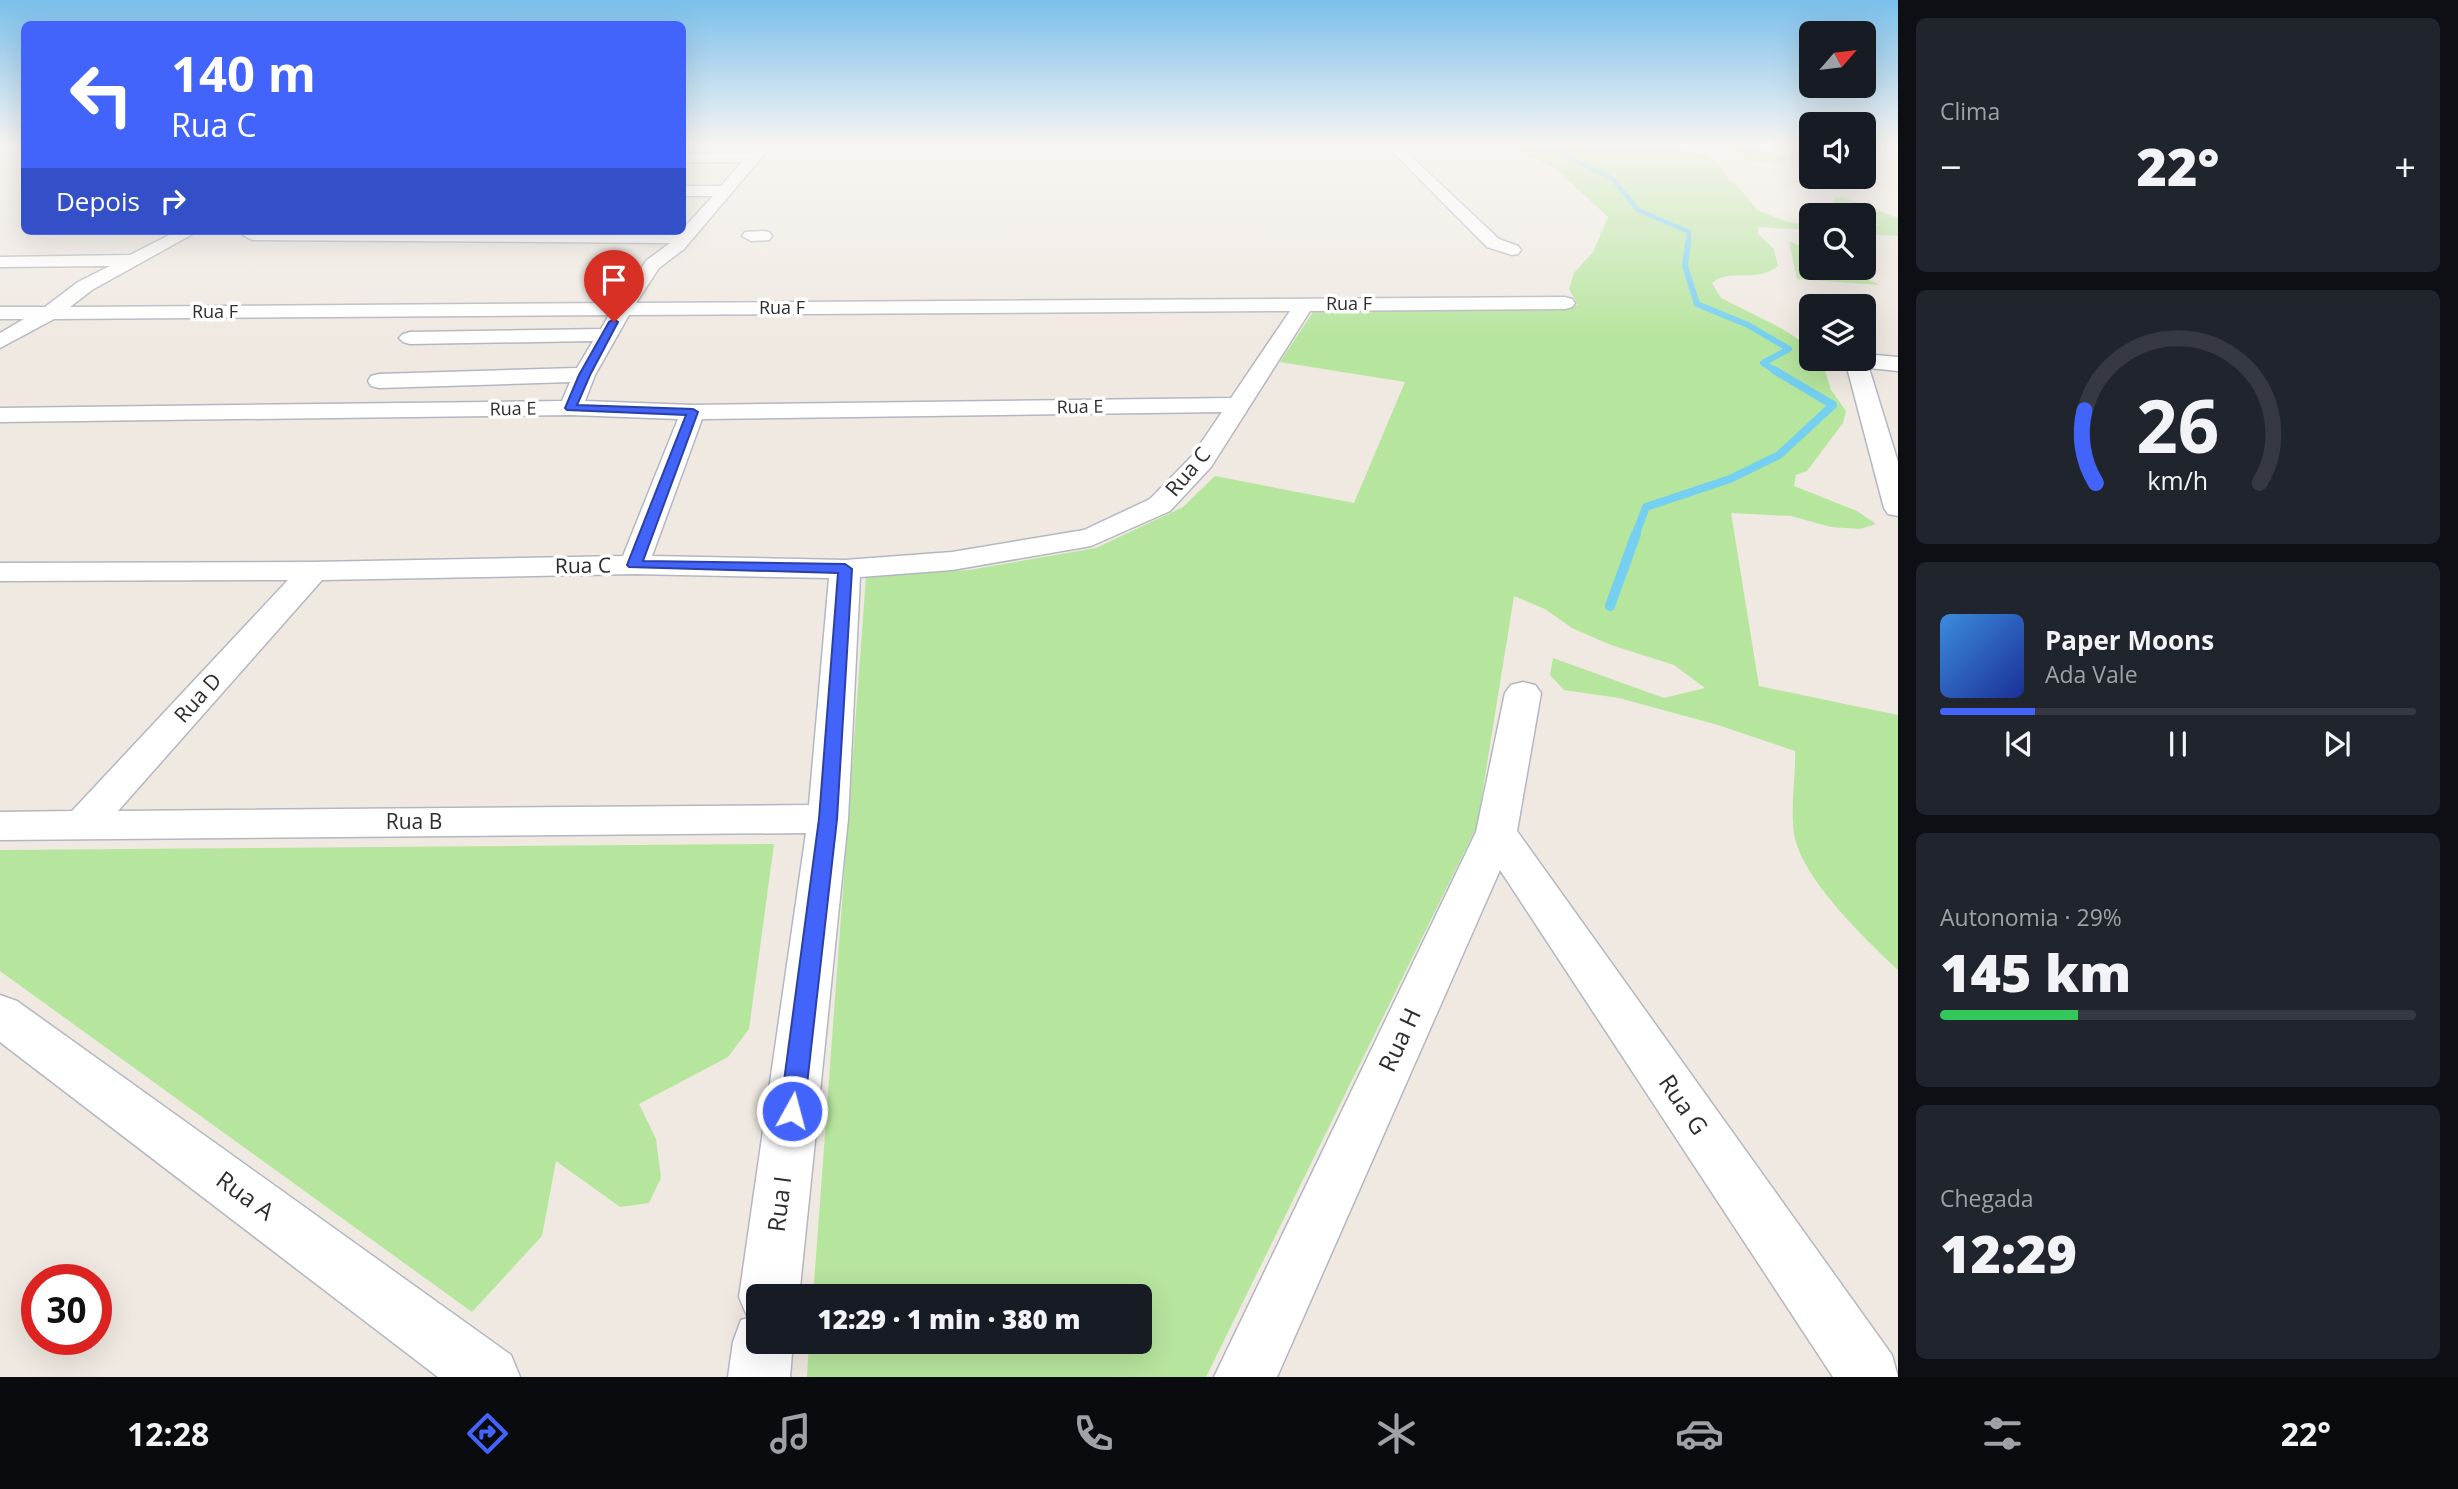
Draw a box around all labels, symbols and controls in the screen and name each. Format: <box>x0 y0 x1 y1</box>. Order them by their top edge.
north arrow <box>1799 21 1876 98</box>
map controls <box>1799 21 1876 371</box>
text: 140 m <box>171 40 316 106</box>
icon: left <box>56 49 147 140</box>
text: Clima <box>1940 95 2000 127</box>
text: Rua C <box>171 103 257 146</box>
button: sound <box>1799 112 1876 189</box>
text: 22° <box>2137 130 2219 201</box>
text: − <box>1940 140 1962 192</box>
text: + <box>2394 140 2416 192</box>
icon: right <box>154 182 192 220</box>
text: Depois <box>56 183 140 219</box>
button: search <box>1799 203 1876 280</box>
pin <box>584 250 644 322</box>
icon: arrive <box>595 261 633 299</box>
street label: Rua F <box>1326 291 1372 315</box>
button: layers <box>1799 294 1876 371</box>
street label: Rua F <box>759 295 805 319</box>
street label: Rua F <box>192 299 238 323</box>
text: 26 <box>2136 375 2220 474</box>
street label: Rua E <box>1056 394 1104 418</box>
street label: Rua E <box>489 396 537 420</box>
street label: Rua C <box>1158 441 1216 502</box>
text: km/h <box>2148 462 2208 496</box>
street label: Rua C <box>555 551 611 579</box>
text: Paper Moons <box>2045 622 2214 658</box>
text: Ada Vale <box>2045 658 2138 690</box>
street label: Rua D <box>167 666 227 728</box>
icon: previous <box>2000 725 2038 763</box>
icon: pause <box>2159 725 2197 763</box>
icon: next <box>2318 725 2356 763</box>
street label: Rua B <box>386 807 442 835</box>
text: Autonomia · 29% <box>1940 901 2122 933</box>
text: 145 km <box>1940 936 2131 1007</box>
street label: Rua H <box>1370 1002 1428 1077</box>
street label: Rua G <box>1652 1067 1717 1141</box>
position arrow <box>755 1074 829 1148</box>
street label: Rua A <box>210 1163 282 1228</box>
street label: Rua I <box>759 1174 798 1234</box>
text: Chegada <box>1940 1182 2034 1214</box>
text: 12:29 <box>1940 1217 2077 1288</box>
speed limit sign: 30 <box>21 1264 112 1355</box>
text: 12:29 · 1 min · 380 m <box>818 1301 1080 1337</box>
icon: directions <box>463 1409 512 1458</box>
icon: music <box>766 1409 815 1458</box>
icon: phone <box>1069 1409 1118 1458</box>
icon: climate <box>1372 1409 1421 1458</box>
icon: car <box>1675 1409 1724 1458</box>
icon: filters <box>1978 1409 2027 1458</box>
text: 12:28 <box>127 1412 209 1455</box>
text: 22° <box>2281 1412 2331 1455</box>

